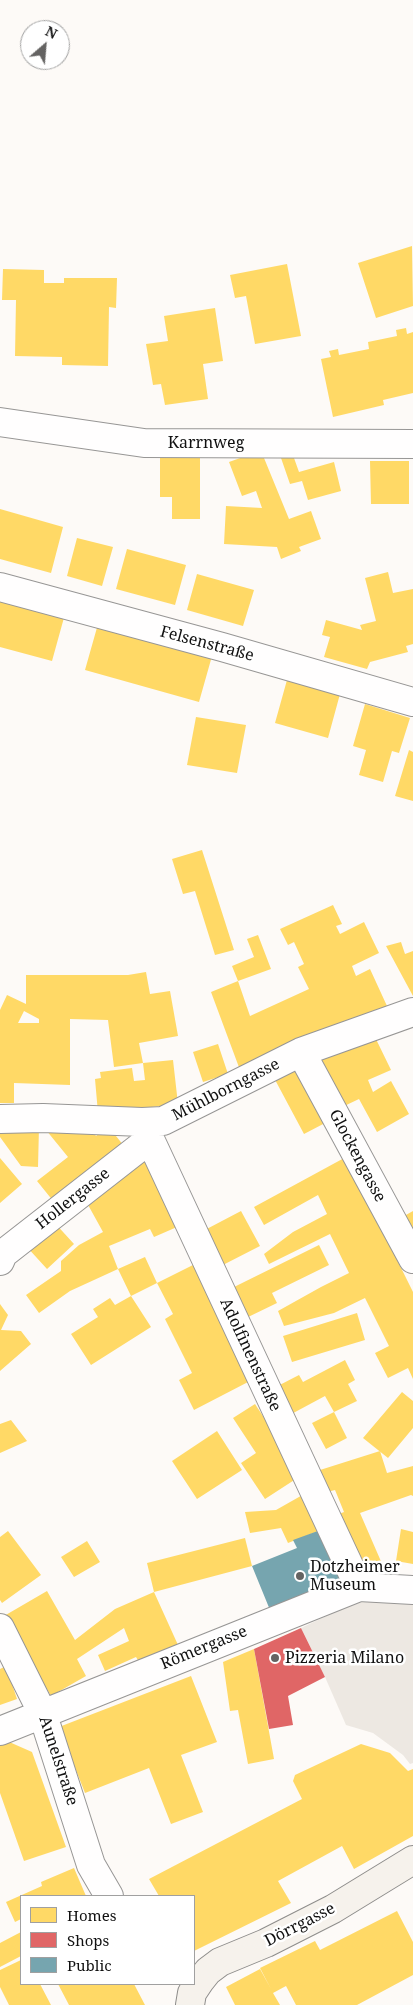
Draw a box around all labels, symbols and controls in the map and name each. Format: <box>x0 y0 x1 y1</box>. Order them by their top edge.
north arrow <box>20 20 70 70</box>
text: N <box>42 21 61 43</box>
street label: Karrnweg <box>168 433 244 453</box>
street label: Felsenstraße <box>158 622 256 666</box>
street label: Mühlborngasse <box>169 1055 283 1125</box>
street label: Glockengasse <box>325 1106 389 1206</box>
street label: Hollergasse <box>32 1164 114 1234</box>
street label: Adolfinenstraße <box>215 1295 285 1415</box>
place label: Dotzheimer Museum <box>310 1557 400 1595</box>
marker: Dotzheimer Museum <box>294 1570 306 1582</box>
street label: Römergasse <box>158 1622 250 1674</box>
place label: Pizzeria Milano <box>285 1648 404 1668</box>
marker: Pizzeria Milano <box>269 1652 281 1664</box>
street label: Aunelstraße <box>35 1714 81 1808</box>
legend <box>20 1895 195 1985</box>
street label: Dörrgasse <box>262 1899 338 1951</box>
text: Homes <box>67 1905 117 1925</box>
text: Shops <box>67 1930 109 1950</box>
text: Public <box>67 1955 112 1975</box>

